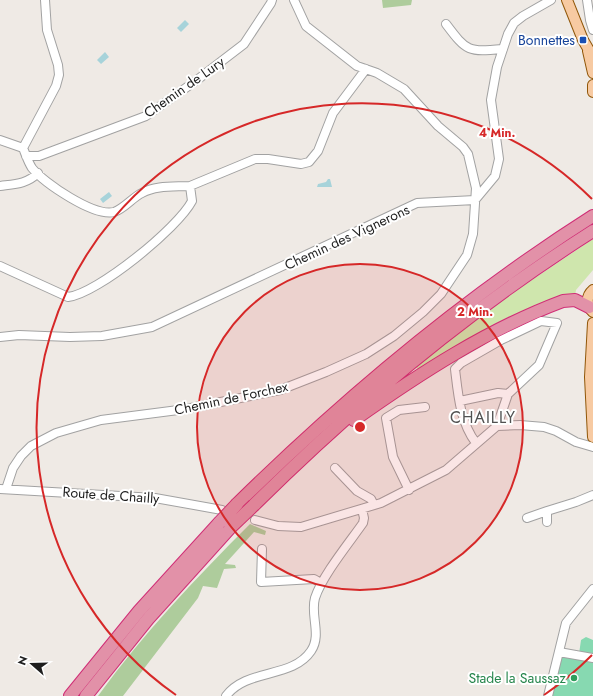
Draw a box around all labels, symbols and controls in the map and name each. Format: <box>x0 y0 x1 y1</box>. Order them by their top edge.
place label: Bonnettes <box>518 30 575 50</box>
marker: Bonnettes <box>578 35 588 45</box>
street label: Chemin de Lury <box>140 51 229 122</box>
text: 4 Min. <box>479 124 516 142</box>
street label: Chemin des Vignerons <box>281 199 413 275</box>
text: 2 Min. <box>457 303 493 321</box>
street label: Chemin de Forchex <box>172 376 290 420</box>
district label: CHAILLY <box>450 406 516 429</box>
centre of rings <box>353 420 367 434</box>
street label: Route de Chailly <box>62 482 161 508</box>
north arrow <box>12 644 52 684</box>
text: N <box>14 654 32 667</box>
place label: Stade la Saussaz <box>468 668 567 688</box>
marker: Stade la Saussaz <box>569 673 579 683</box>

